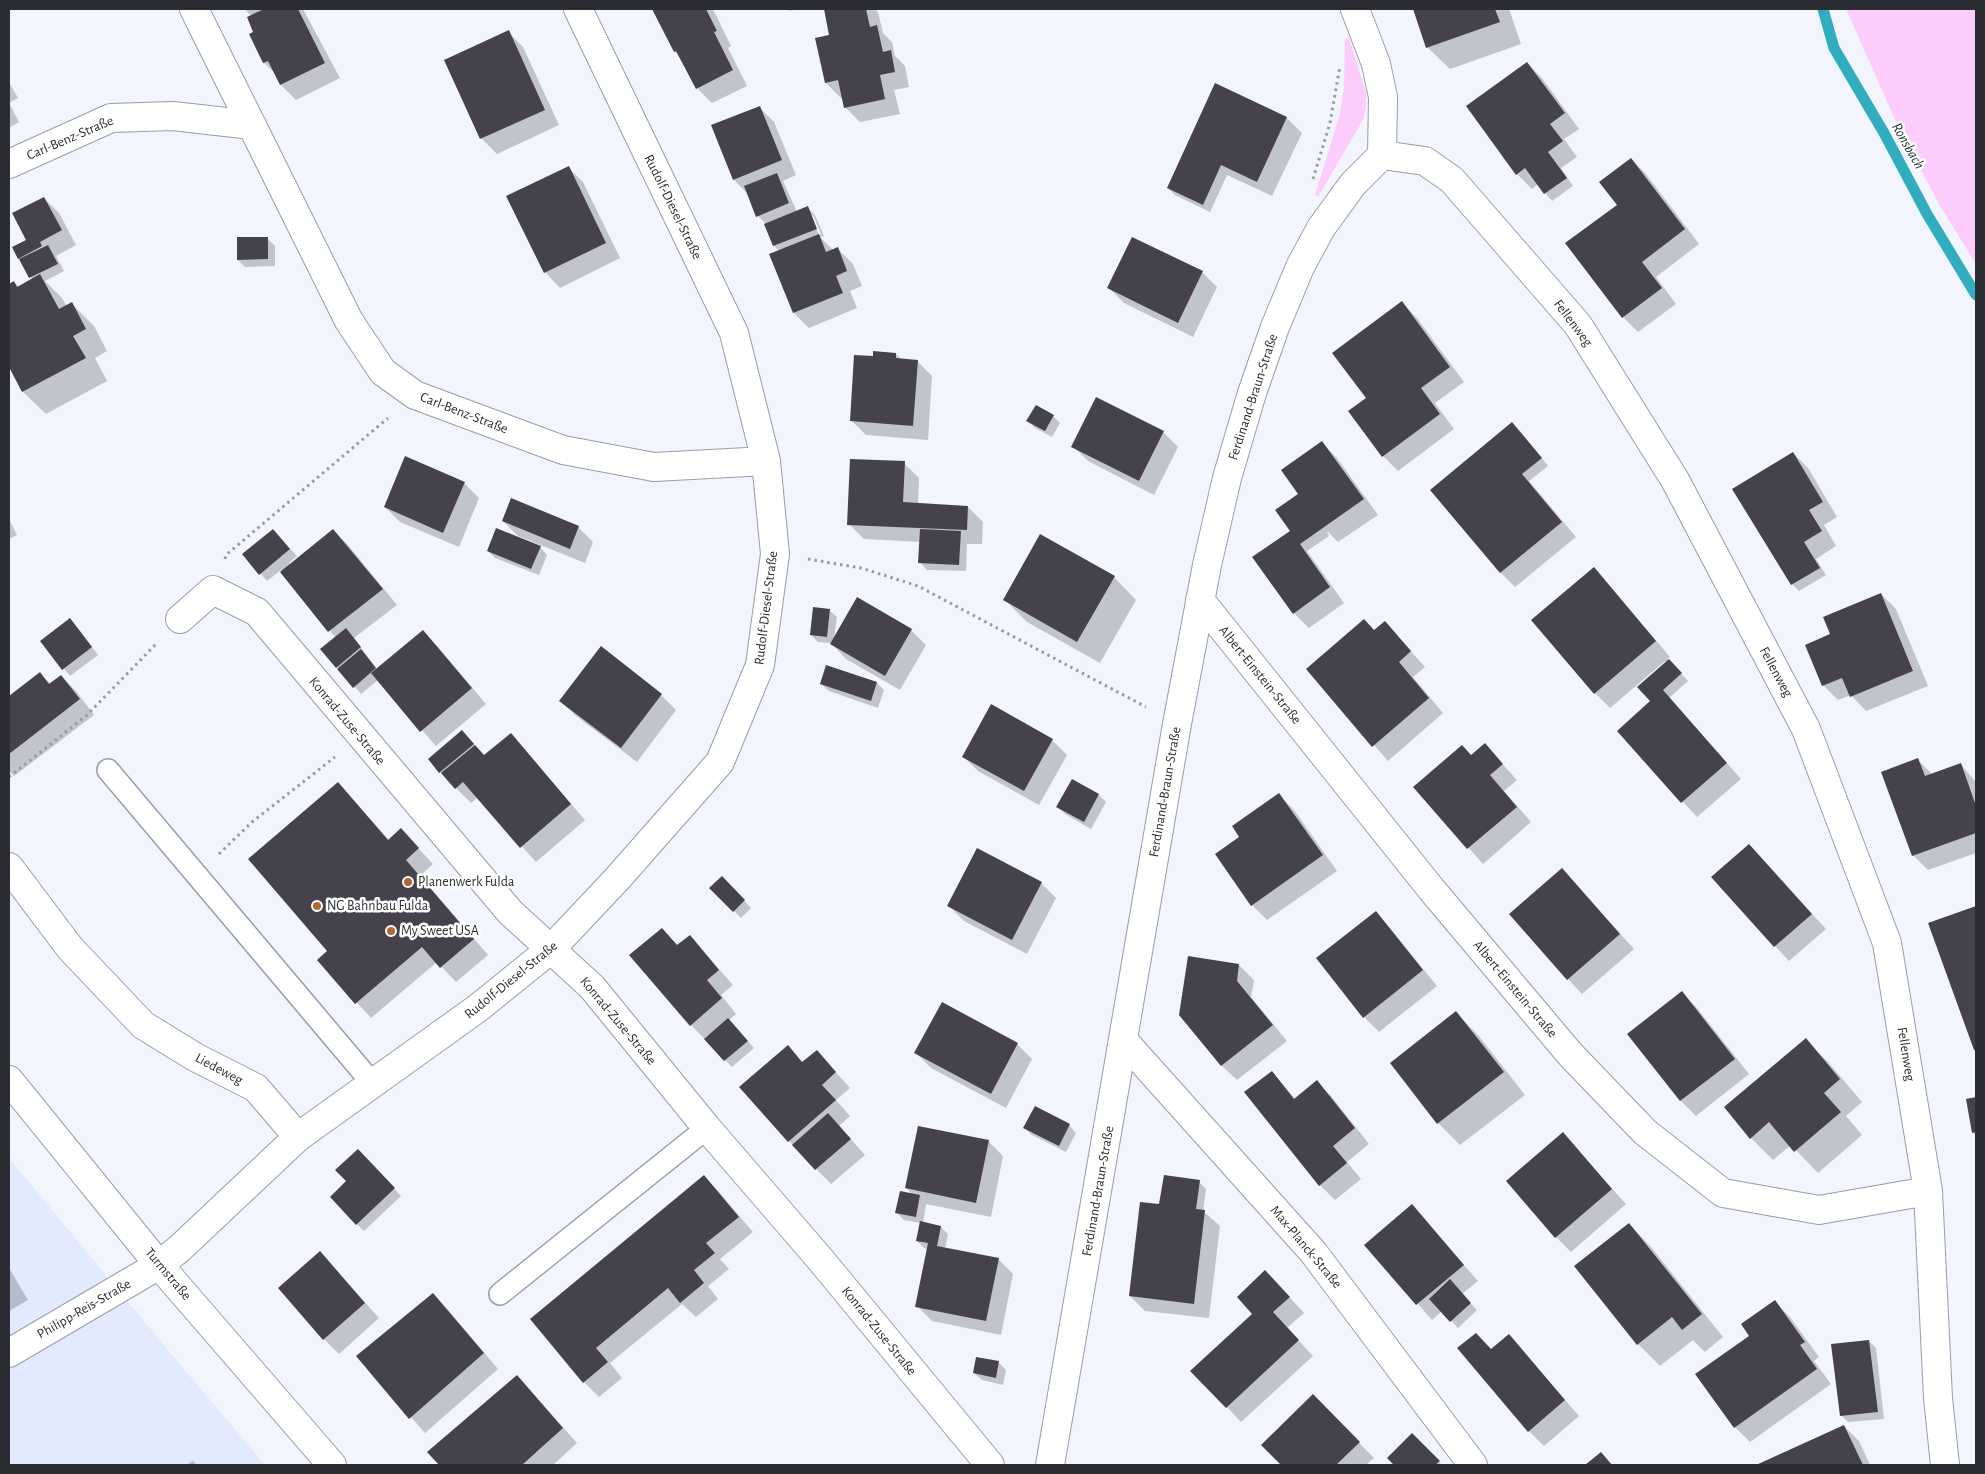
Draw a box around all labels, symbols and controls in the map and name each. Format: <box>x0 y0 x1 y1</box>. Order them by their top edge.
street label: Carl-Benz-Straße <box>24 112 116 164</box>
water label: Ronsbach <box>1888 120 1928 172</box>
street label: Rudolf-Diesel-Straße <box>640 152 706 262</box>
street label: Fellenweg <box>1550 296 1596 350</box>
street label: Ferdinand-Braun-Straße <box>1225 332 1281 462</box>
street label: Carl-Benz-Straße <box>418 389 510 437</box>
street label: Rudolf-Diesel-Straße <box>751 550 781 666</box>
street label: Albert-Einstein-Straße <box>1215 622 1305 728</box>
street label: Fellenweg <box>1756 644 1796 700</box>
street label: Konrad-Zuse-Straße <box>305 673 389 769</box>
street label: Ferdinand-Braun-Straße <box>1145 726 1185 858</box>
place label: Planenwerk Fulda <box>418 874 514 890</box>
marker: Planenwerk Fulda <box>402 876 414 888</box>
place label: NG Bahnbau Fulda <box>327 898 428 914</box>
marker: NG Bahnbau Fulda <box>311 900 323 912</box>
place label: My Sweet USA <box>401 923 479 939</box>
marker: My Sweet USA <box>385 925 397 937</box>
street label: Rudolf-Diesel-Straße <box>461 937 561 1023</box>
street label: Albert-Einstein-Straße <box>1469 937 1561 1041</box>
street label: Konrad-Zuse-Straße <box>576 973 660 1069</box>
street label: Fellenweg <box>1893 1026 1919 1082</box>
street label: Liedeweg <box>192 1049 246 1089</box>
street label: Ferdinand-Braun-Straße <box>1078 1125 1118 1257</box>
street label: Max-Planck-Straße <box>1266 1202 1346 1292</box>
street label: Turmstraße <box>141 1244 195 1304</box>
street label: Philipp-Reis-Straße <box>34 1275 134 1343</box>
street label: Konrad-Zuse-Straße <box>838 1283 920 1379</box>

